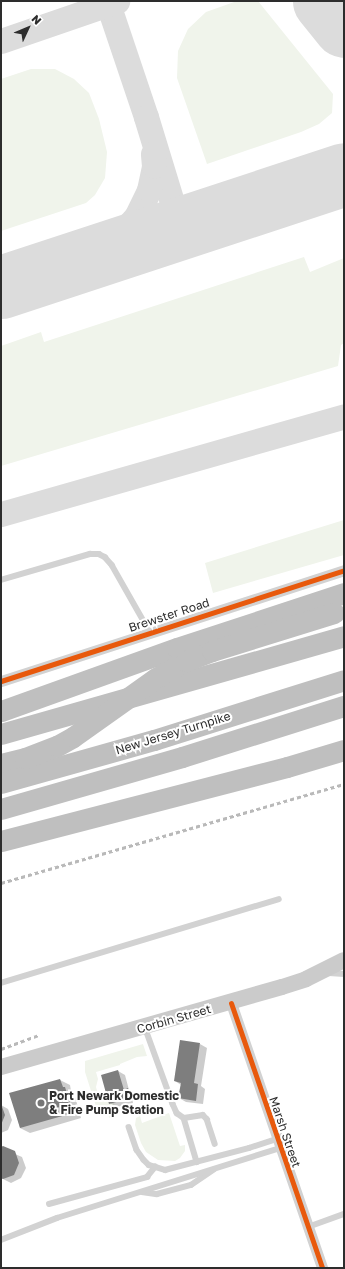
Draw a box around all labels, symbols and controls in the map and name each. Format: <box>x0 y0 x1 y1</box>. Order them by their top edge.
north arrow <box>8 8 48 48</box>
text: N <box>29 12 45 27</box>
street label: Brewster Road <box>127 595 211 635</box>
street label: New Jersey Turnpike <box>114 709 232 757</box>
street label: Corbin Street <box>135 1002 213 1036</box>
place label: Port Newark Domestic & Fire Pump Station <box>49 1089 179 1117</box>
street label: Marsh Street <box>266 1095 304 1169</box>
marker: Port Newark Domestic & Fire Pump Station <box>36 1098 46 1108</box>

